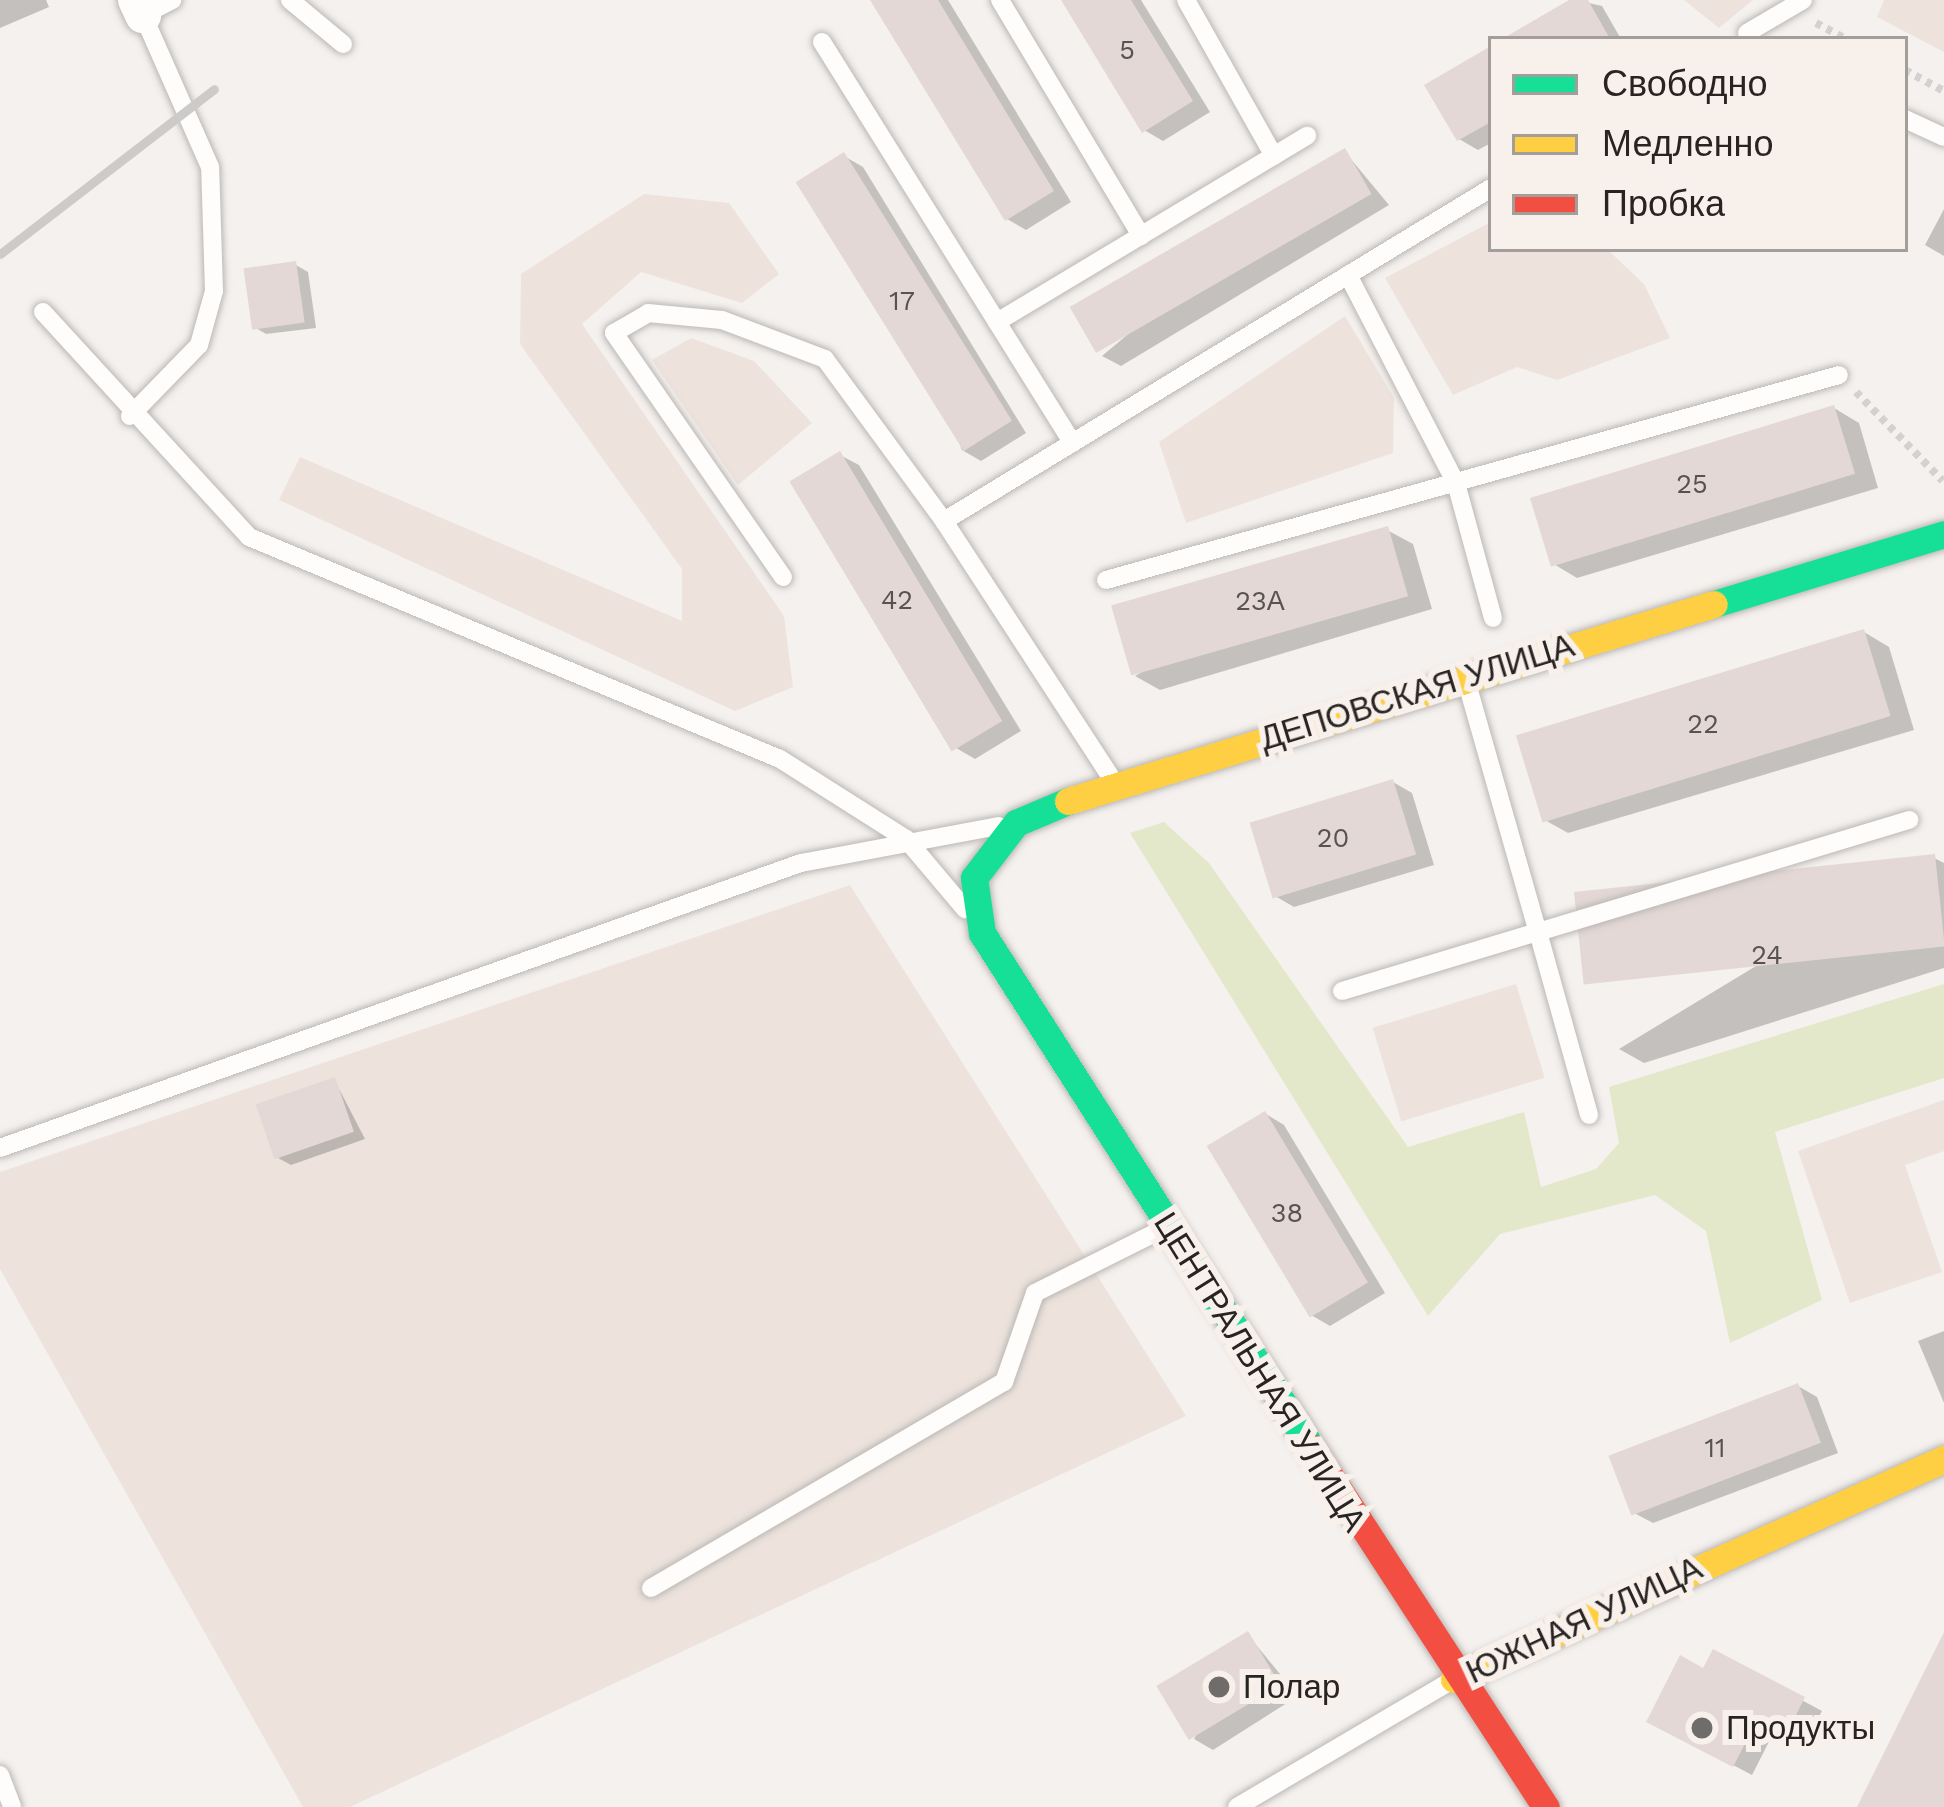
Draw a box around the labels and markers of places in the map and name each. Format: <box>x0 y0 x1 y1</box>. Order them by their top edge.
place label: Полар <box>1243 1667 1340 1707</box>
marker: Полар <box>1206 1674 1232 1700</box>
place label: Продукты <box>1726 1708 1875 1748</box>
marker: Продукты <box>1689 1715 1715 1741</box>

